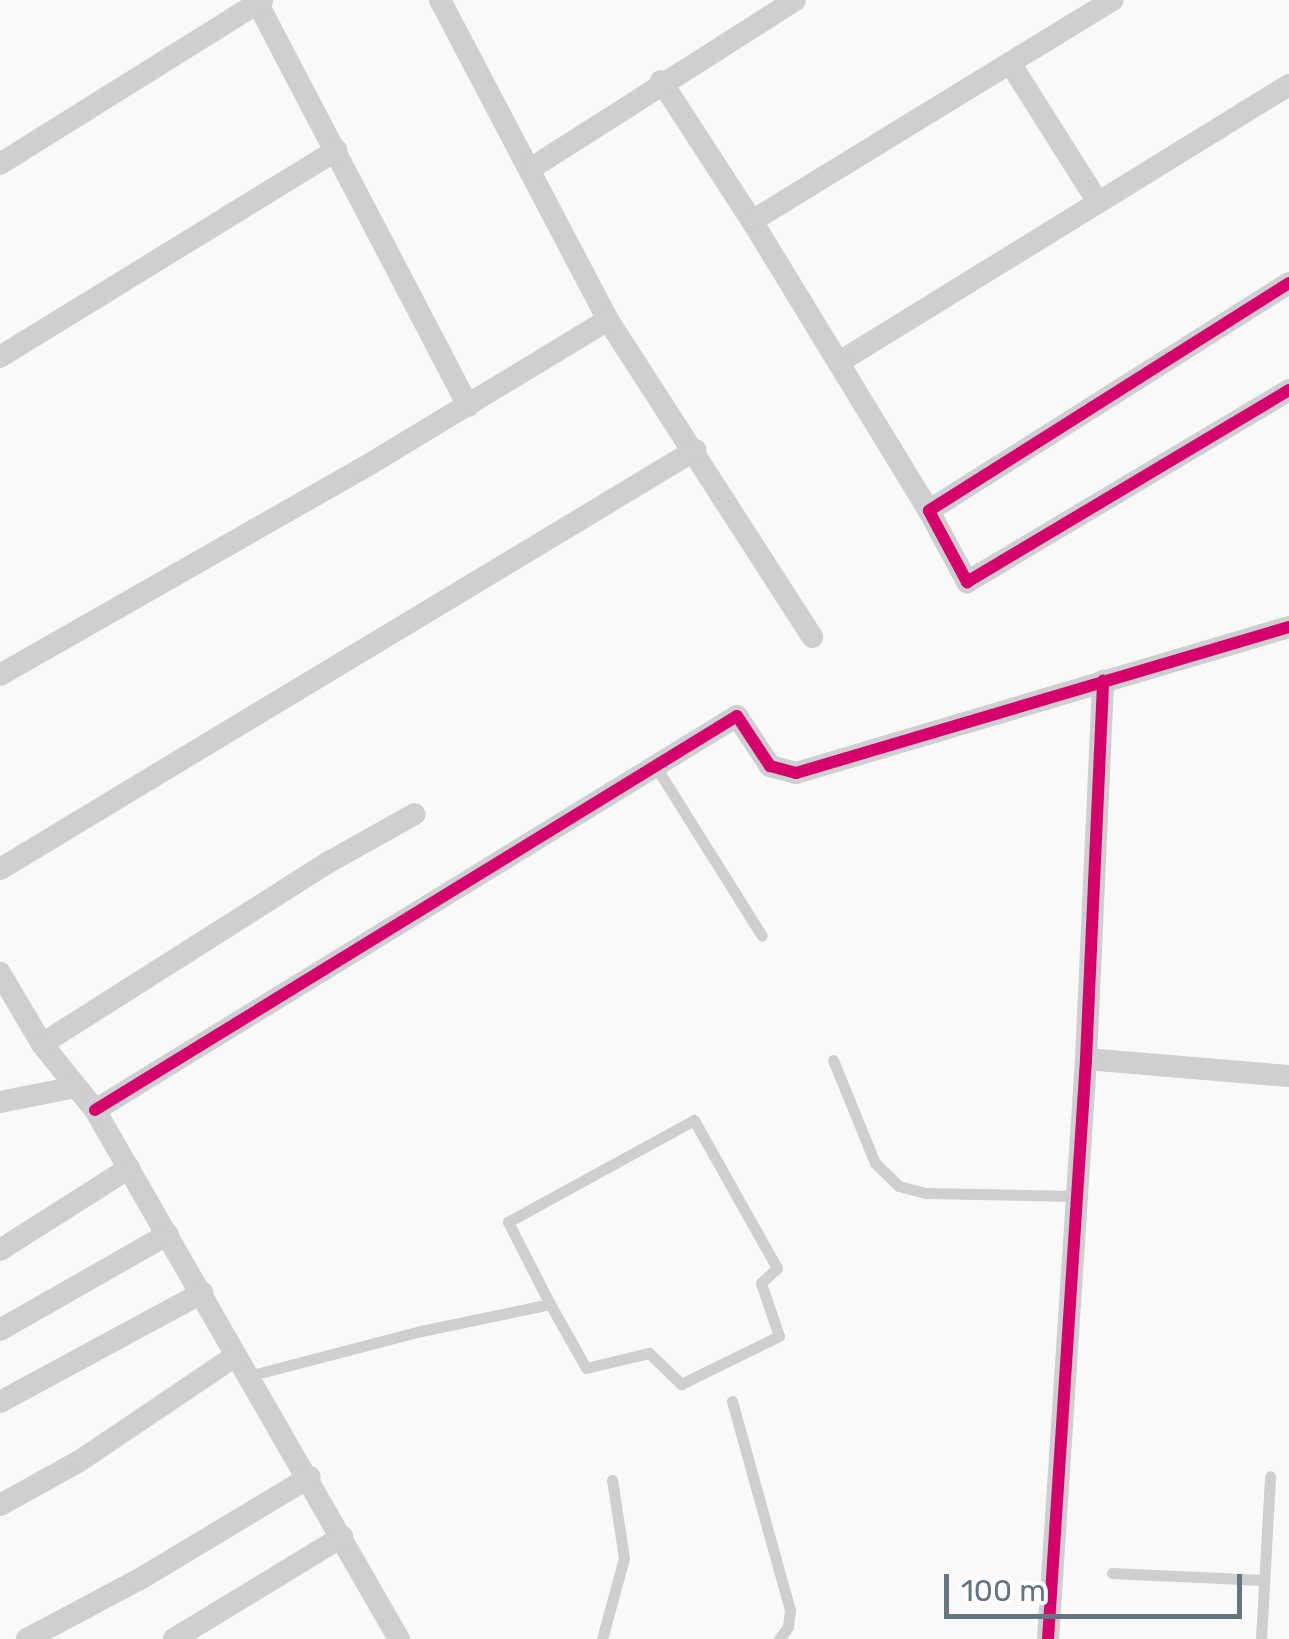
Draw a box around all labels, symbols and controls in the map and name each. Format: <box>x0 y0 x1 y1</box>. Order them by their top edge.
scale bar <box>949 1554 1246 1616</box>
text: 100 m <box>961 1573 1046 1609</box>

